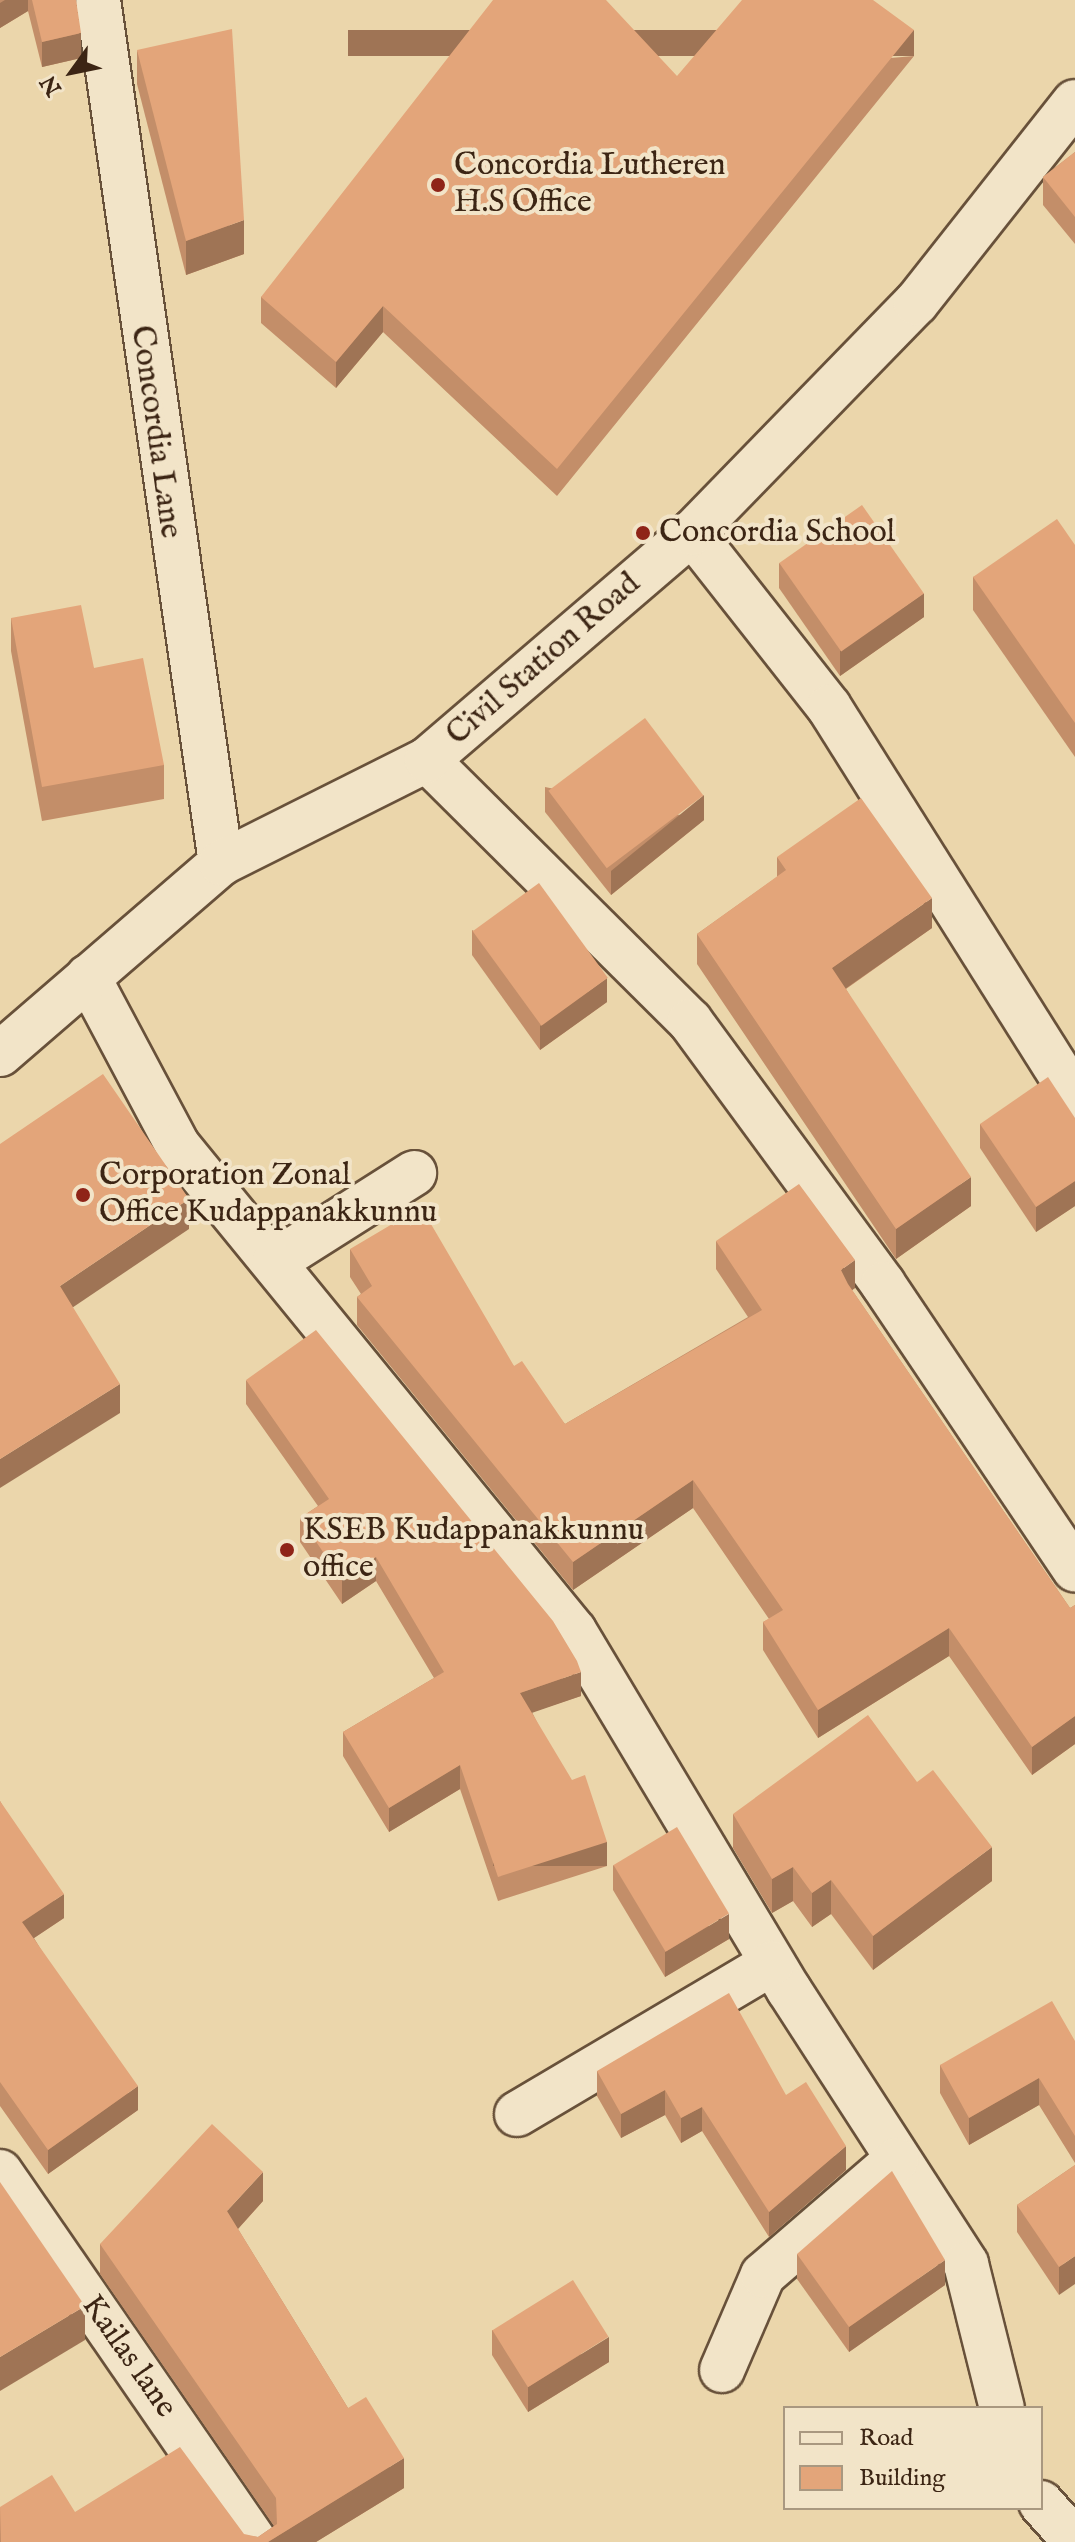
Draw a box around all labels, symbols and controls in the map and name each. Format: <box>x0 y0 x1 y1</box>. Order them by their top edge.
north arrow <box>32 32 112 112</box>
text: N <box>35 69 69 101</box>
place label: Concordia Lutheren H.S Office <box>454 148 726 223</box>
marker: Concordia Lutheren H.S Office <box>429 176 447 194</box>
street label: Concordia Lane <box>121 323 189 541</box>
place label: Concordia School <box>659 514 895 552</box>
marker: Concordia School <box>634 524 652 542</box>
street label: Civil Station Road <box>439 566 649 754</box>
place label: Corporation Zonal Office Kudappanakkunnu <box>99 1158 437 1233</box>
marker: Corporation Zonal Office Kudappanakkunnu <box>74 1186 92 1204</box>
place label: KSEB Kudappanakkunnu office <box>303 1513 644 1588</box>
marker: KSEB Kudappanakkunnu office <box>278 1541 296 1559</box>
street label: Kailas lane <box>72 2288 184 2426</box>
legend <box>783 2406 1043 2510</box>
text: Road <box>859 2423 913 2454</box>
text: Building <box>859 2463 945 2494</box>

